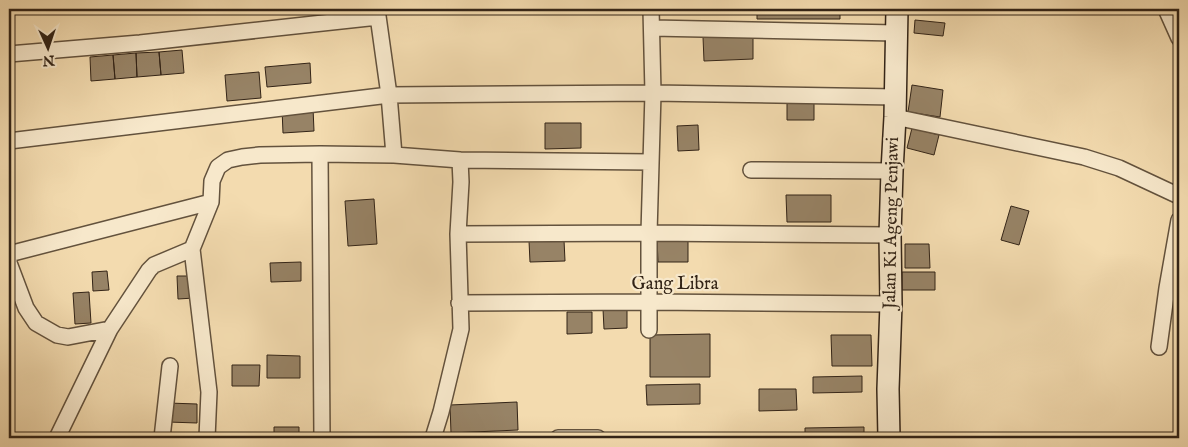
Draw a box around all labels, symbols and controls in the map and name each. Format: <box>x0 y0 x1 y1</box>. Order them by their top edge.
north arrow <box>22 22 72 72</box>
text: N <box>42 51 56 69</box>
street label: Jalan Ki Ageng Penjawi <box>879 136 905 311</box>
street label: Gang Libra <box>632 273 719 296</box>

